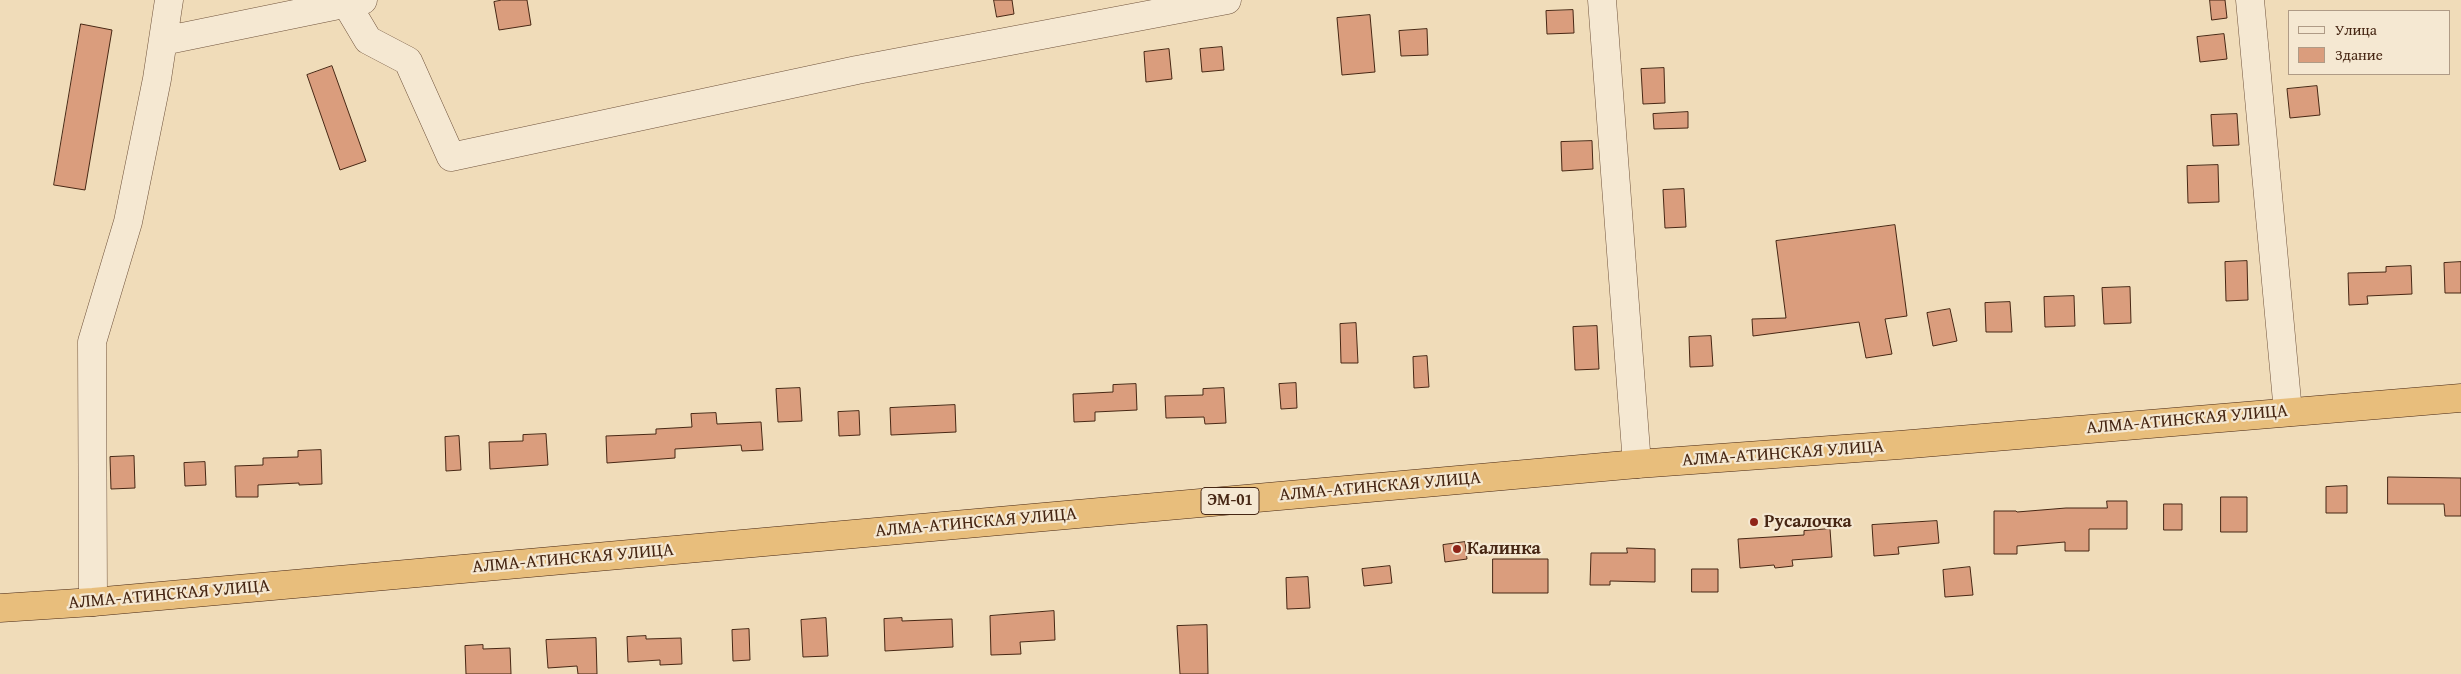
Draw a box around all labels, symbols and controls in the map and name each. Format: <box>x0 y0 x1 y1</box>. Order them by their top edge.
legend <box>2288 10 2451 75</box>
text: Улица <box>2335 19 2377 40</box>
text: Здание <box>2335 44 2383 65</box>
street label: АЛМА-АТИНСКАЯ УЛИЦА <box>2085 400 2289 440</box>
street label: АЛМА-АТИНСКАЯ УЛИЦА <box>1681 436 1885 472</box>
street label: АЛМА-АТИНСКАЯ УЛИЦА <box>1278 467 1482 507</box>
road number: ЭМ-01 <box>1201 488 1259 514</box>
street label: АЛМА-АТИНСКАЯ УЛИЦА <box>874 503 1078 543</box>
place label: Русалочка <box>1764 511 1852 533</box>
marker: Русалочка <box>1748 516 1760 528</box>
place label: Калинка <box>1467 538 1541 560</box>
street label: АЛМА-АТИНСКАЯ УЛИЦА <box>471 539 675 579</box>
marker: Калинка <box>1451 543 1463 555</box>
street label: АЛМА-АТИНСКАЯ УЛИЦА <box>67 575 271 615</box>

